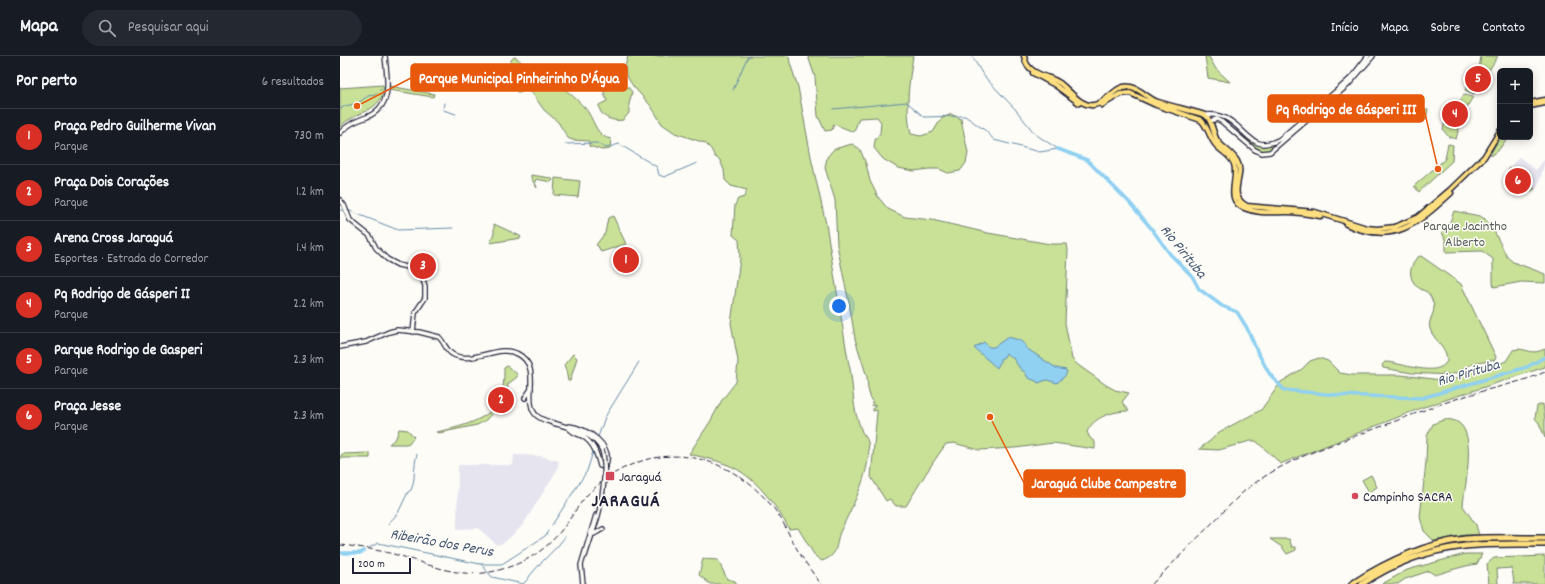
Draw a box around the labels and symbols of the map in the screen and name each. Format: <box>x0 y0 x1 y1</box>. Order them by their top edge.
callout: Parque Municipal Pinheirinho D'Água <box>411 64 627 91</box>
pin: 5 <box>1465 64 1491 94</box>
text: Parque Municipal Pinheirinho D'Água <box>419 69 620 91</box>
callout: Pq Rodrigo de Gásperi III <box>1268 95 1424 122</box>
pin: 4 <box>1442 99 1468 129</box>
text: Pq Rodrigo de Gásperi III <box>1276 100 1417 122</box>
pin: 6 <box>1505 166 1531 196</box>
park label: Parque Jacintho Alberto <box>1423 217 1507 253</box>
water label: Rio Pirituba <box>1154 221 1212 285</box>
pin: 1 <box>613 245 639 275</box>
pin: 3 <box>410 251 436 281</box>
your location <box>829 296 849 316</box>
water label: Rio Pirituba <box>1435 354 1503 393</box>
pin: 2 <box>488 385 514 415</box>
place label: Jaraguá <box>619 468 662 488</box>
marker: Jaraguá <box>604 470 616 482</box>
callout: Jaraguá Clube Campestre <box>1024 470 1185 497</box>
text: Jaraguá Clube Campestre <box>1031 474 1177 496</box>
place label: Campinho SACRA <box>1363 488 1453 508</box>
district label: JARAGUÁ <box>591 490 661 515</box>
marker: Campinho SACRA <box>1350 491 1360 501</box>
water label: Ribeirão dos Perus <box>388 524 496 564</box>
scale bar <box>352 556 411 575</box>

